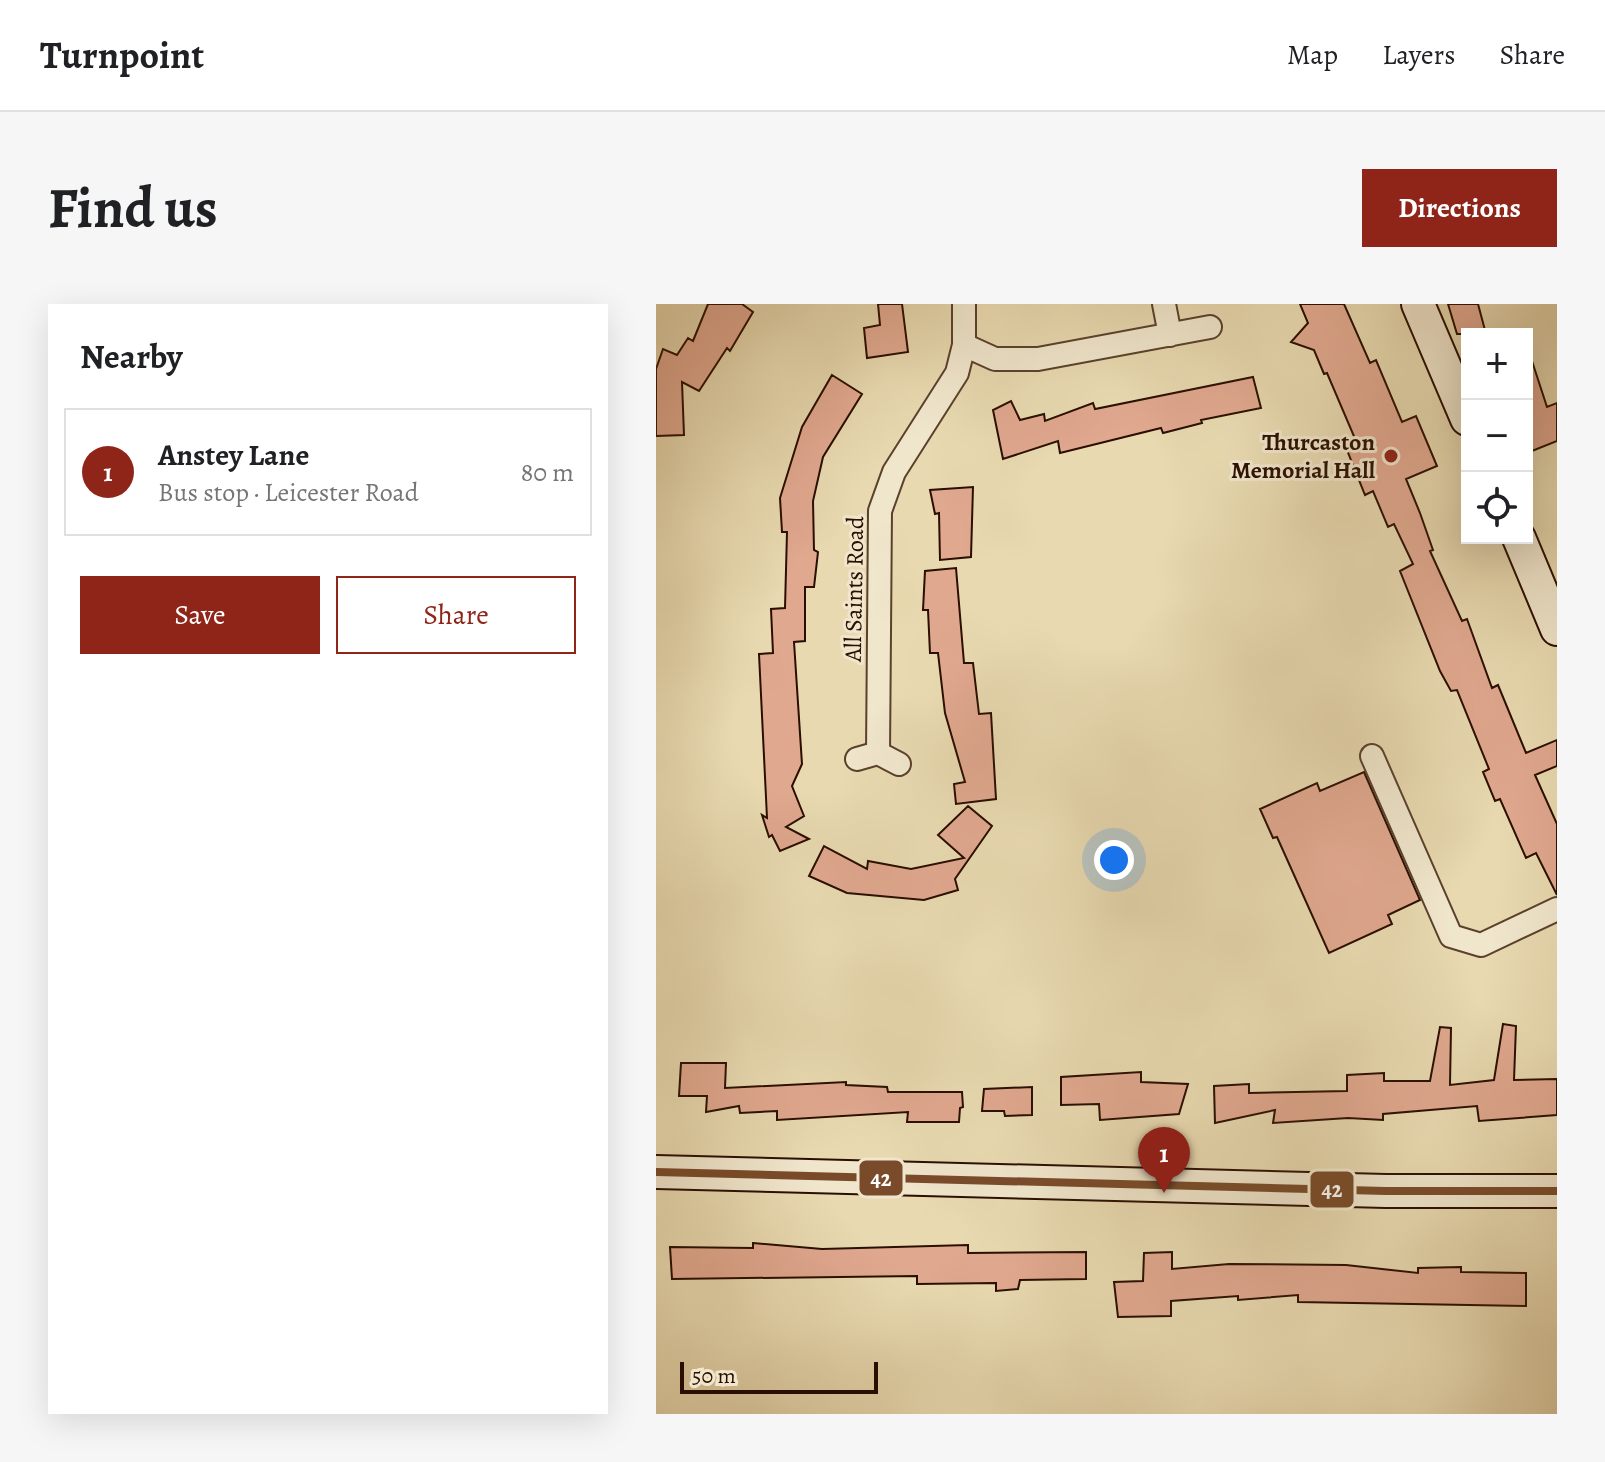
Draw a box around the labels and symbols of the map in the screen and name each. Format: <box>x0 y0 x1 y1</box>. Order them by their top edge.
place label: Thurcaston Memorial Hall <box>1231 426 1376 486</box>
marker: Thurcaston Memorial Hall <box>1382 447 1400 465</box>
street label: All Saints Road <box>837 516 871 663</box>
your location <box>1094 840 1134 880</box>
pin: 1 <box>1138 1127 1190 1193</box>
line badge: 42 <box>858 1159 904 1197</box>
text: 42 <box>871 1164 892 1194</box>
line badge: 42 <box>1309 1170 1355 1209</box>
text: 42 <box>1322 1175 1343 1205</box>
scale bar <box>680 1358 878 1394</box>

